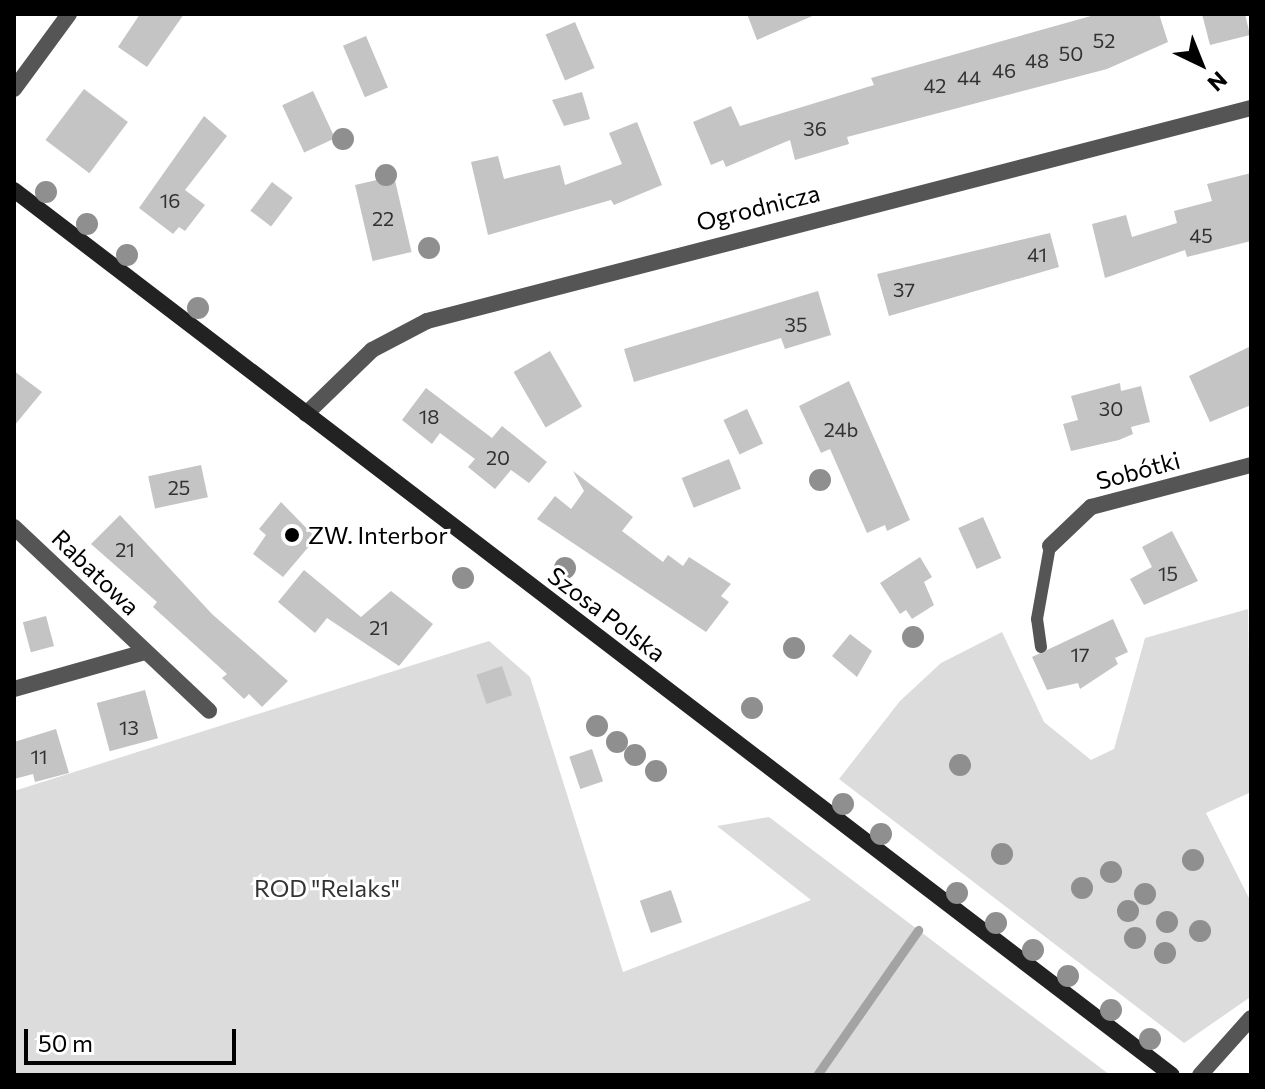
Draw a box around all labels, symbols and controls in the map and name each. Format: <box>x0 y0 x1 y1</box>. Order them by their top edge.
north arrow <box>1161 24 1241 104</box>
house number: 52 <box>1093 28 1115 52</box>
house number: 50 <box>1059 41 1083 65</box>
house number: 48 <box>1025 48 1049 72</box>
house number: 46 <box>992 58 1016 82</box>
house number: 44 <box>957 65 981 89</box>
text: N <box>1202 66 1233 97</box>
house number: 42 <box>924 73 946 97</box>
house number: 36 <box>803 116 827 140</box>
street label: Ogrodnicza <box>693 178 823 236</box>
house number: 16 <box>160 188 180 212</box>
house number: 22 <box>372 206 394 230</box>
house number: 45 <box>1189 223 1213 247</box>
house number: 41 <box>1027 242 1047 266</box>
house number: 37 <box>893 277 915 301</box>
house number: 35 <box>785 312 807 336</box>
house number: 30 <box>1099 396 1123 420</box>
house number: 18 <box>419 404 439 428</box>
house number: 24b <box>824 417 858 441</box>
house number: 20 <box>486 445 510 469</box>
street label: Sobótki <box>1093 445 1183 495</box>
house number: 25 <box>168 475 190 499</box>
place label: ZW. Interbor <box>308 521 448 549</box>
street label: Rabatowa <box>46 523 146 621</box>
marker: ZW. Interbor <box>283 526 301 544</box>
house number: 21 <box>115 537 135 561</box>
street label: Szosa Polska <box>543 560 671 668</box>
house number: 15 <box>1158 561 1178 585</box>
house number: 21 <box>369 615 389 639</box>
house number: 17 <box>1070 642 1090 666</box>
house number: 13 <box>119 715 139 739</box>
house number: 11 <box>30 744 48 768</box>
park label: ROD "Relaks" <box>254 874 400 902</box>
scale bar <box>28 1013 240 1063</box>
text: 50 m <box>38 1028 93 1057</box>

